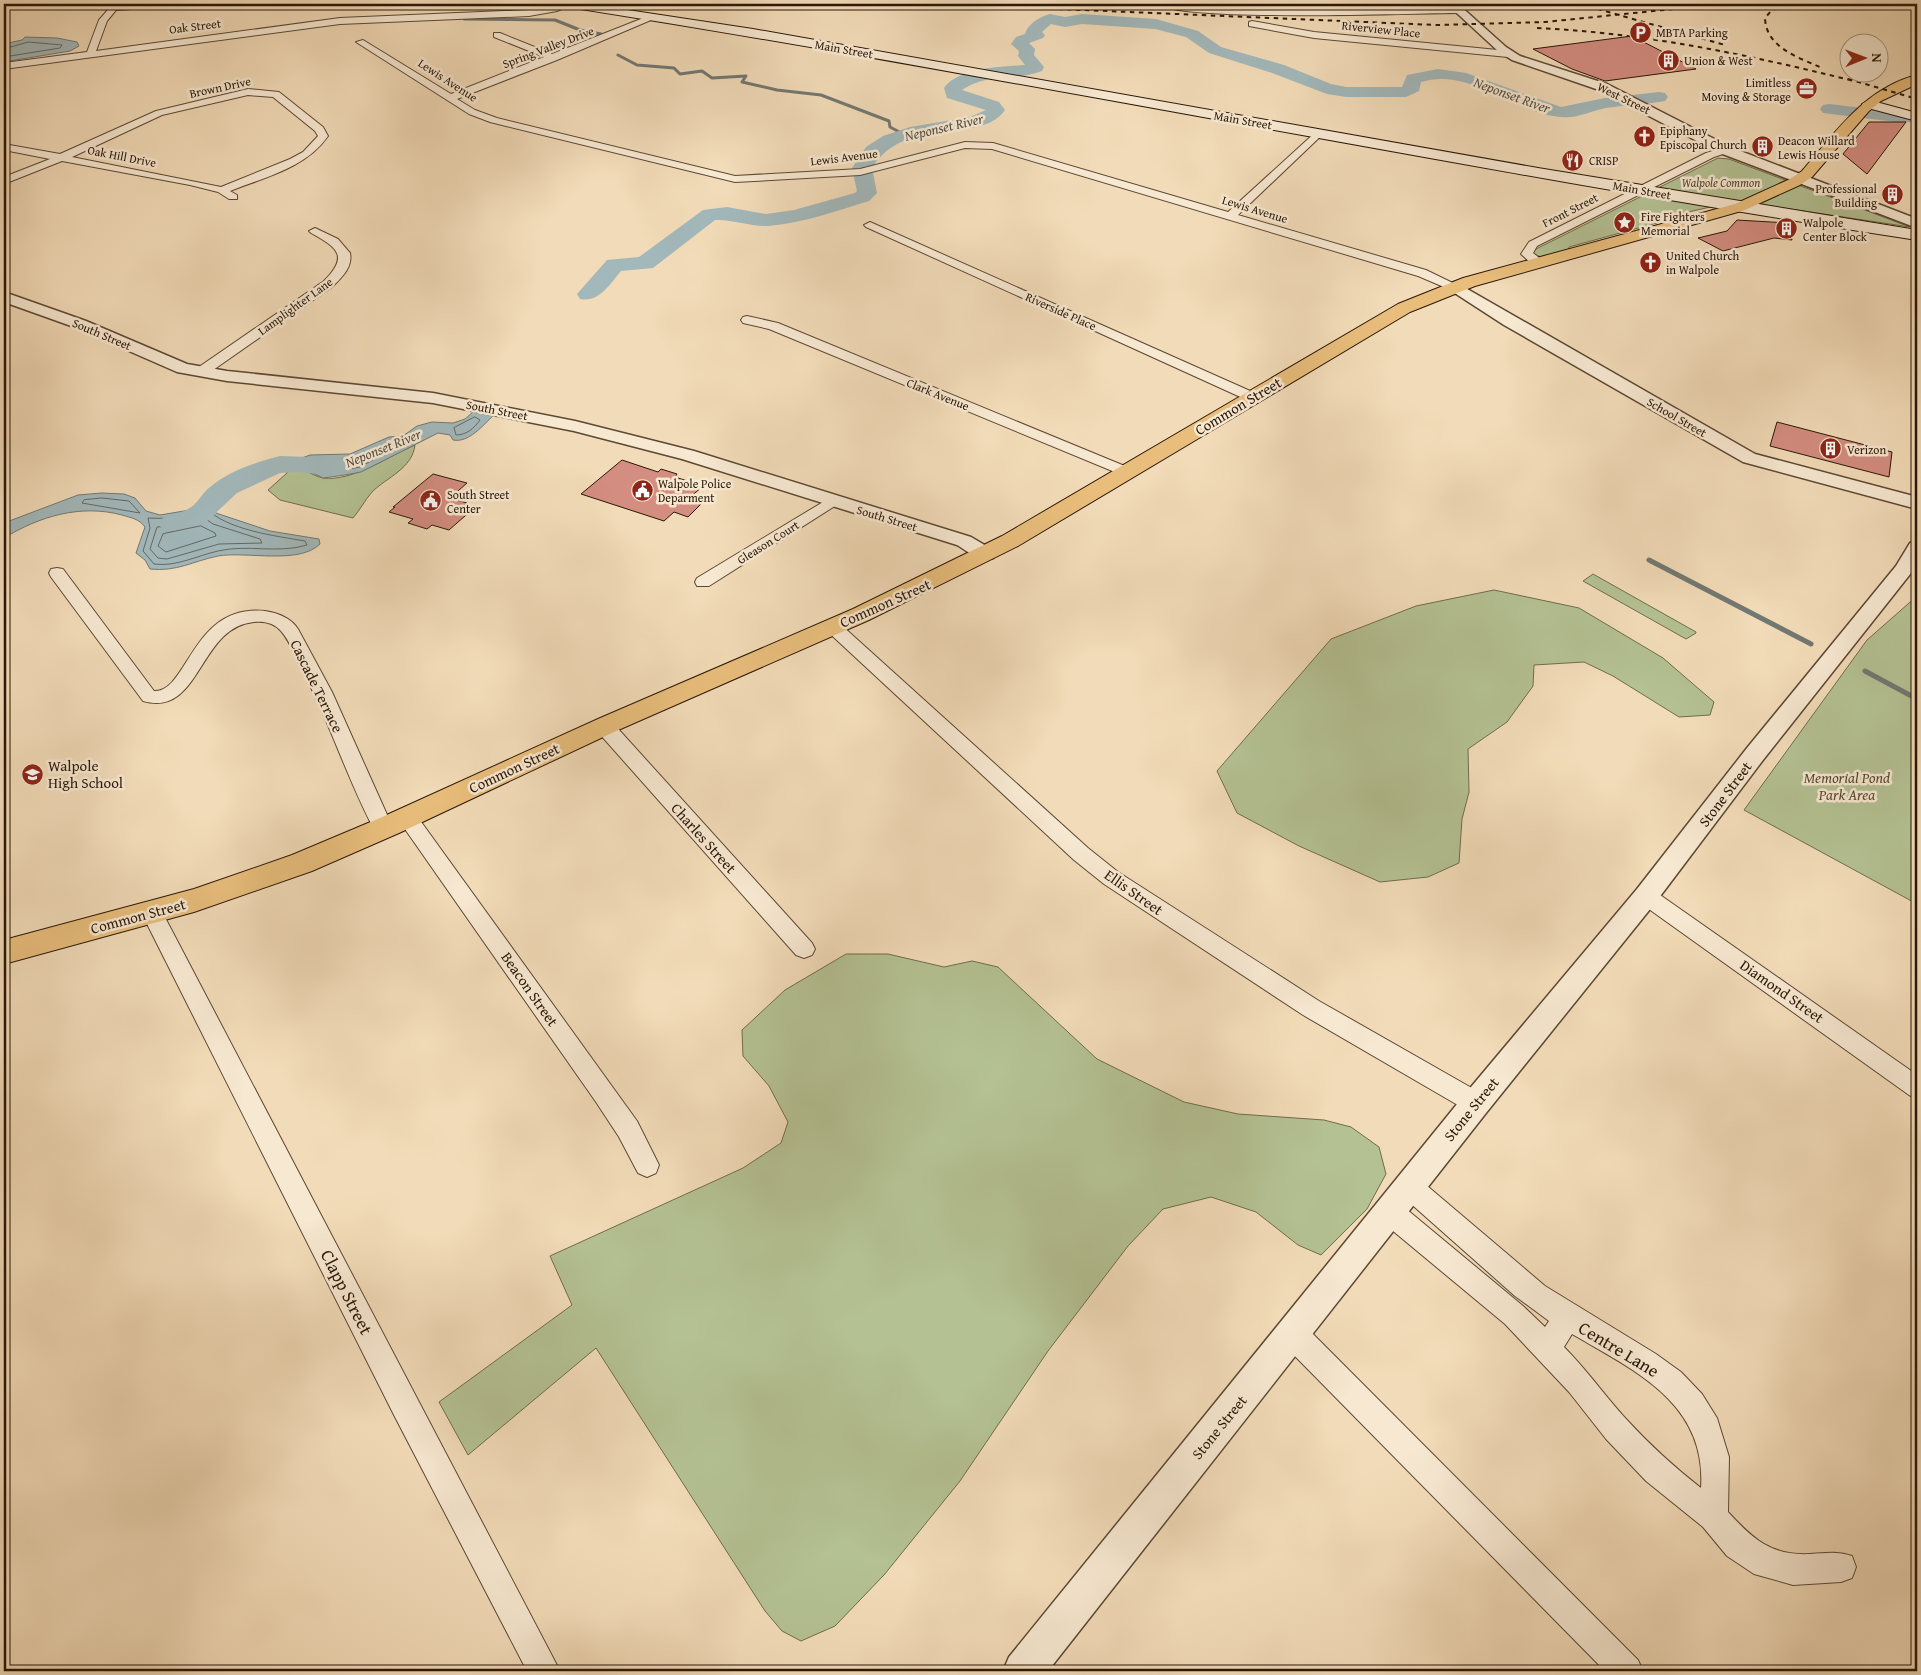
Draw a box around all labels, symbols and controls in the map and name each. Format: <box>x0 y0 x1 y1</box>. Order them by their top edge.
street label: Oak Street <box>168 14 223 38</box>
street label: Riverview Place <box>1341 16 1422 42</box>
parking icon: MBTA Parking <box>1628 20 1652 44</box>
street label: Spring Valley Drive <box>500 22 597 72</box>
place label: MBTA Parking <box>1656 24 1728 41</box>
north arrow <box>1838 32 1888 82</box>
street label: Main Street <box>814 36 875 63</box>
building icon: Union & West <box>1656 48 1680 72</box>
place label: Union & West <box>1684 52 1753 69</box>
text: N <box>1867 53 1887 63</box>
street label: Lewis Avenue <box>415 54 481 106</box>
street label: Brown Drive <box>188 72 253 102</box>
water label: Neponset River <box>1471 72 1554 118</box>
place label: Limitless Moving & Storage <box>1702 74 1791 105</box>
office icon: Limitless Moving & Storage <box>1795 77 1819 101</box>
street label: West Street <box>1594 78 1654 119</box>
street label: Main Street <box>1213 107 1274 134</box>
water label: Neponset River <box>903 108 986 146</box>
place label: Epiphany Episcopal Church <box>1660 122 1747 153</box>
church icon: Epiphany Episcopal Church <box>1632 125 1656 149</box>
place label: Deacon Willard Lewis House <box>1778 132 1855 163</box>
building icon: Deacon Willard Lewis House <box>1750 135 1774 159</box>
street label: Oak Hill Drive <box>86 141 158 171</box>
street label: Lewis Avenue <box>809 144 879 170</box>
restaurant icon: CRISP <box>1561 148 1585 172</box>
place label: CRISP <box>1589 152 1618 169</box>
park label: Walpole Common <box>1682 174 1760 191</box>
street label: Main Street <box>1612 177 1673 204</box>
place label: Professional Building <box>1815 180 1878 211</box>
building icon: Professional Building <box>1881 183 1905 207</box>
street label: Front Street <box>1539 188 1602 231</box>
street label: Lewis Avenue <box>1220 191 1290 227</box>
place label: Fire Fighters Memorial <box>1641 208 1705 239</box>
place icon: Fire Fighters Memorial <box>1613 211 1637 235</box>
place label: Walpole Center Block <box>1803 214 1868 245</box>
building icon: Walpole Center Block <box>1775 217 1799 241</box>
place label: United Church in Walpole <box>1666 247 1740 278</box>
church icon: United Church in Walpole <box>1638 250 1662 274</box>
street label: Lamplighter Lane <box>254 273 336 339</box>
street label: Riverside Place <box>1023 288 1099 334</box>
street label: South Street <box>70 314 135 354</box>
street label: Common Street <box>1191 371 1286 440</box>
street label: Clark Avenue <box>904 374 972 414</box>
street label: School Street <box>1644 393 1711 441</box>
street label: South Street <box>465 396 530 424</box>
water label: Neponset River <box>342 423 425 472</box>
building icon: Verizon <box>1819 437 1843 461</box>
place label: Verizon <box>1847 441 1886 458</box>
place label: Walpole Police Deparment <box>658 475 732 506</box>
public building icon: Walpole Police Deparment <box>630 478 654 502</box>
place label: South Street Center <box>447 486 510 517</box>
public building icon: South Street Center <box>419 489 443 513</box>
street label: South Street <box>855 501 920 535</box>
street label: Gleason Court <box>734 516 803 568</box>
street label: Common Street <box>836 573 935 632</box>
street label: Cascade Terrace <box>285 636 349 736</box>
street label: Common Street <box>465 738 563 798</box>
place label: Walpole High School <box>48 755 123 793</box>
street label: Stone Street <box>1693 756 1757 831</box>
school or university icon: Walpole High School <box>20 762 44 786</box>
park label: Memorial Pond Park Area <box>1804 767 1890 805</box>
street label: Charles Street <box>667 798 742 878</box>
street label: Ellis Street <box>1100 864 1168 920</box>
street label: Common Street <box>88 893 189 939</box>
street label: Beacon Street <box>497 948 564 1031</box>
street label: Diamond Street <box>1736 954 1829 1028</box>
street label: Stone Street <box>1439 1072 1504 1146</box>
street label: Clapp Street <box>314 1245 380 1340</box>
street label: Centre Lane <box>1573 1314 1665 1384</box>
street label: Stone Street <box>1187 1390 1252 1464</box>

